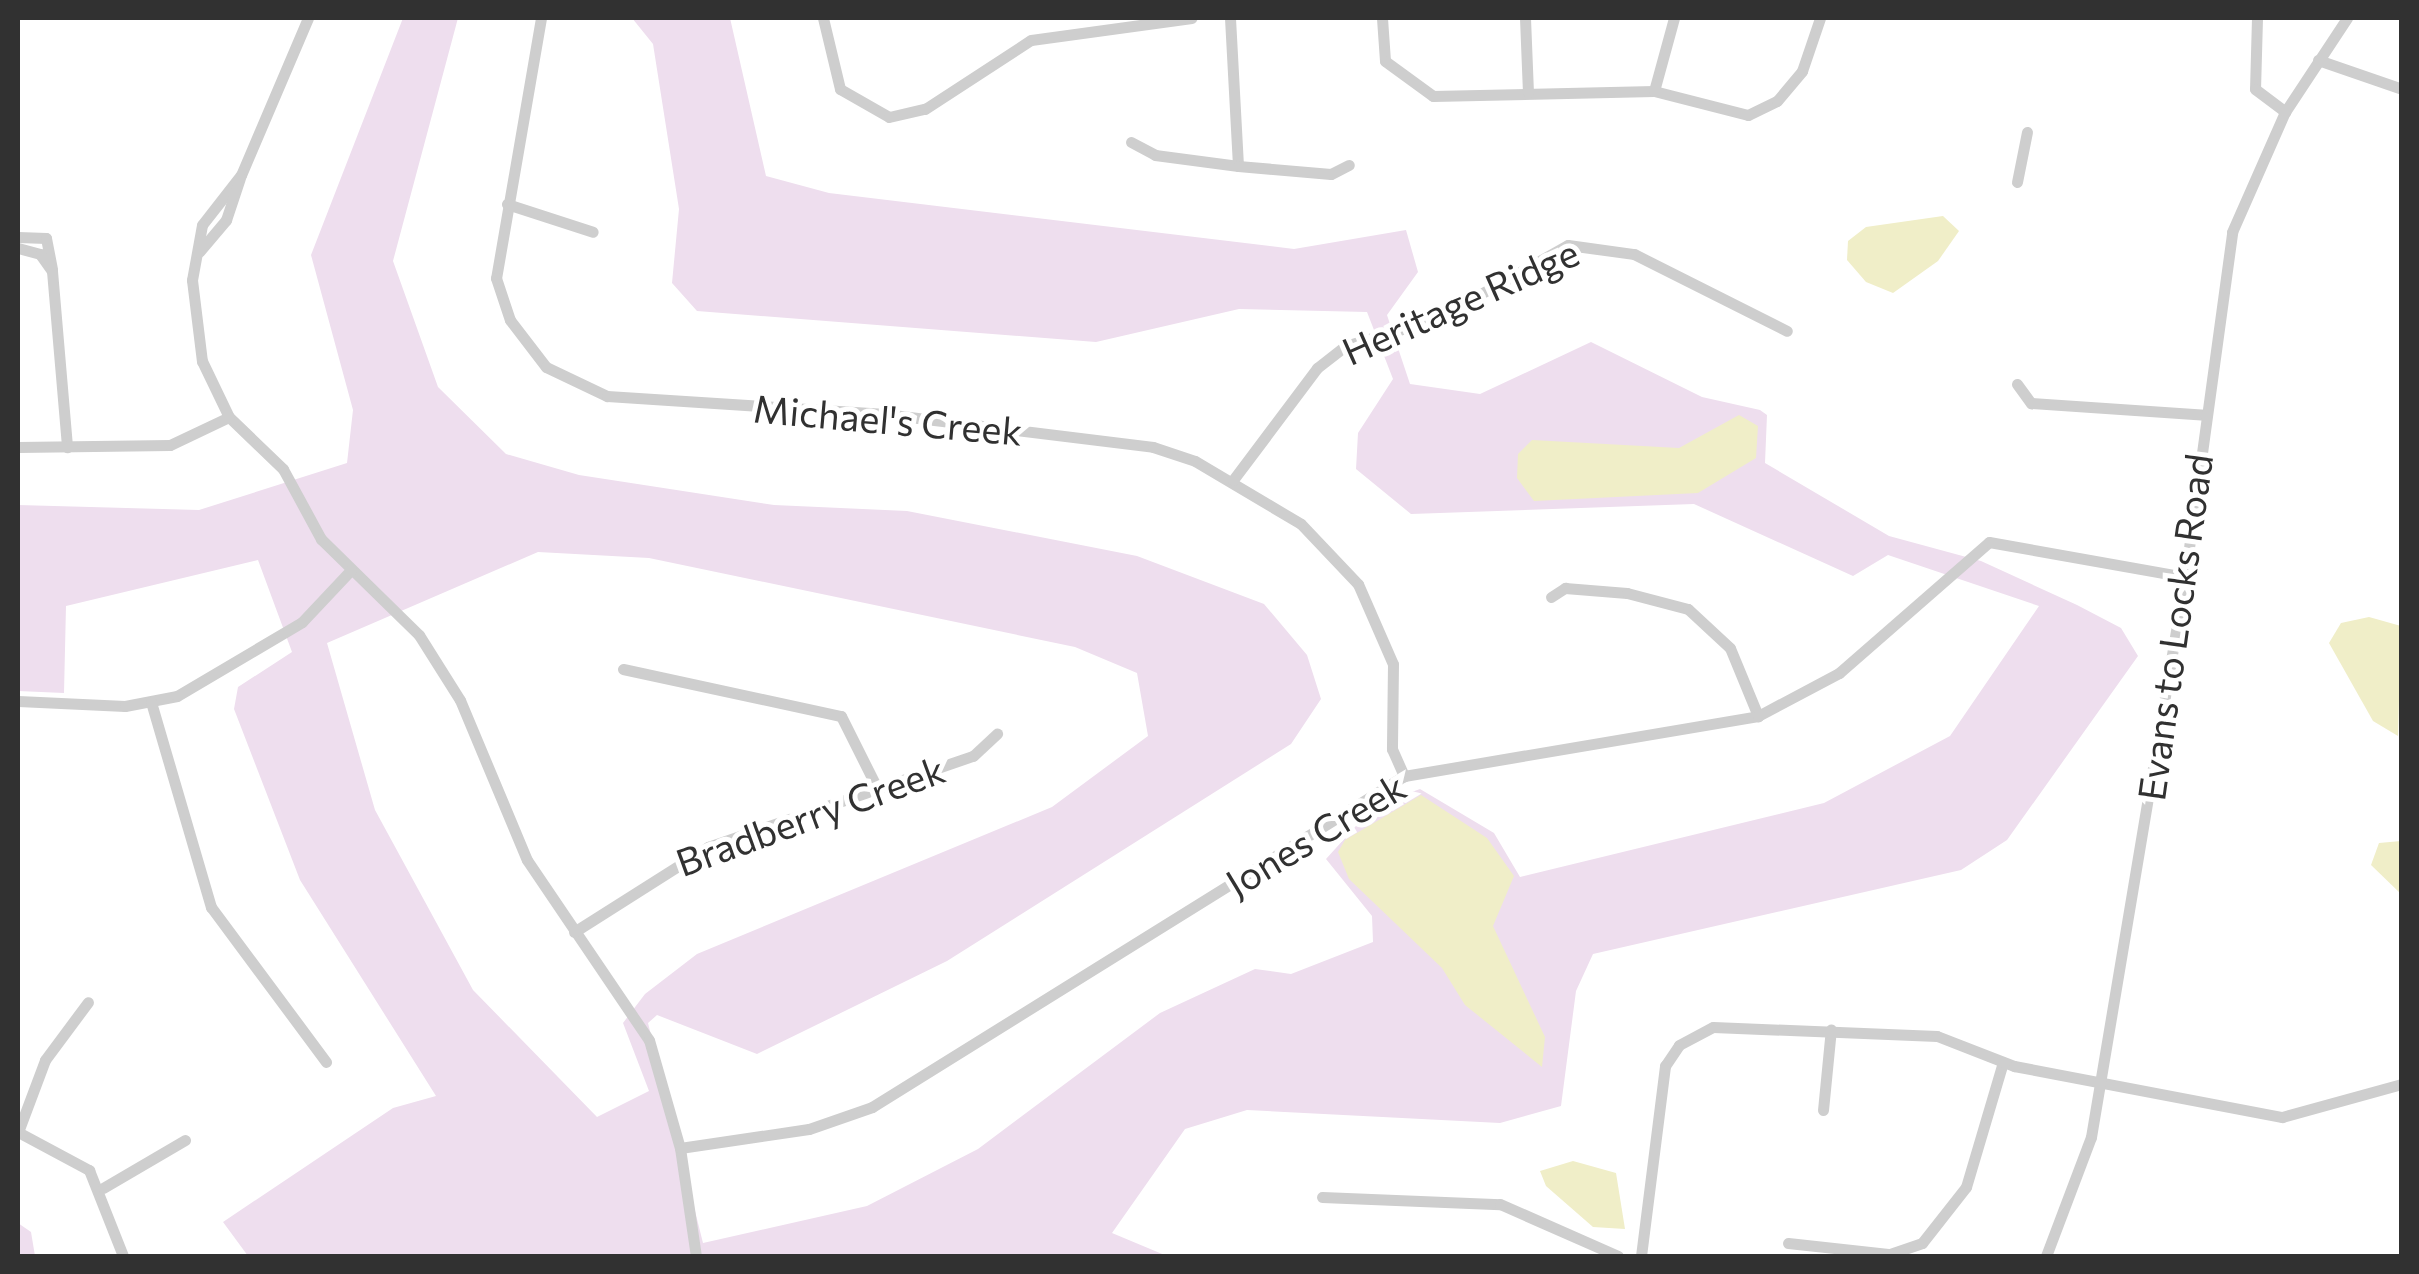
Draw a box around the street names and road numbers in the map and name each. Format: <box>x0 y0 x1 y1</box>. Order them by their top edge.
street label: Heritage Ridge <box>1335 229 1585 373</box>
street label: Michael's Creek <box>752 385 1024 453</box>
street label: Evans to Locks Road <box>2127 451 2221 803</box>
street label: Bradberry Creek <box>670 745 950 885</box>
street label: Jones Creek <box>1217 763 1413 905</box>

